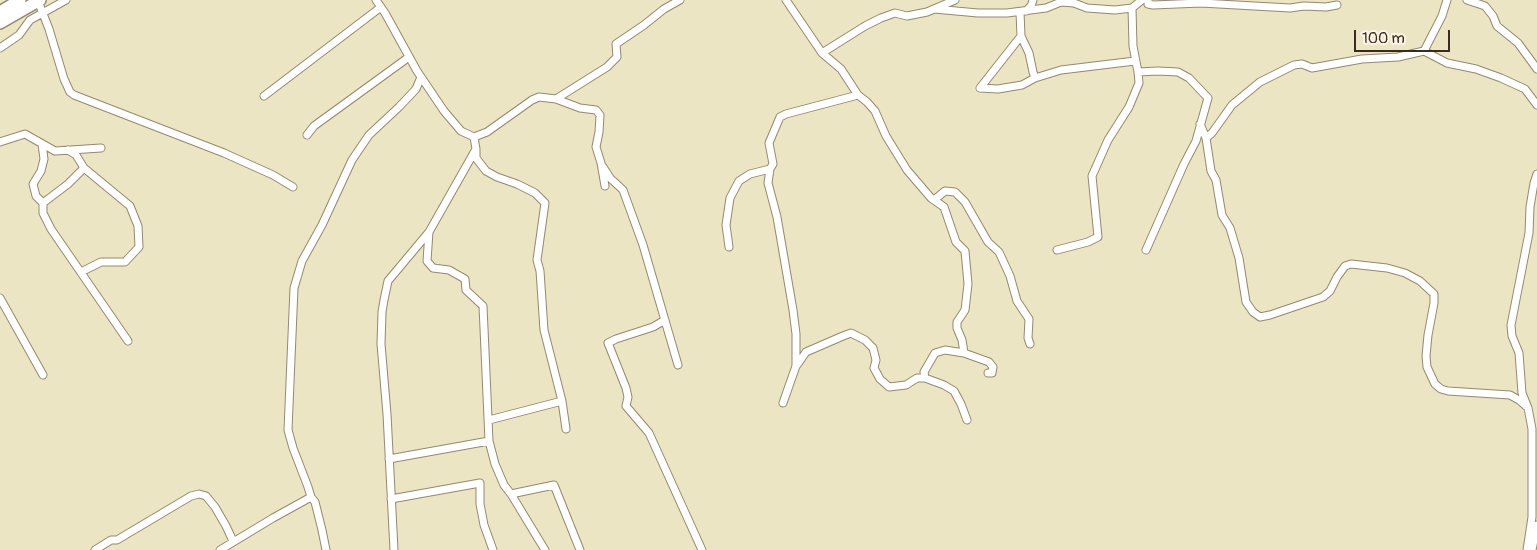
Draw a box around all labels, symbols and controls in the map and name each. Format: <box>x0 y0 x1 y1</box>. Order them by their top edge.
scale bar <box>1357 20 1453 52</box>
text: 100 m <box>1362 29 1405 48</box>

